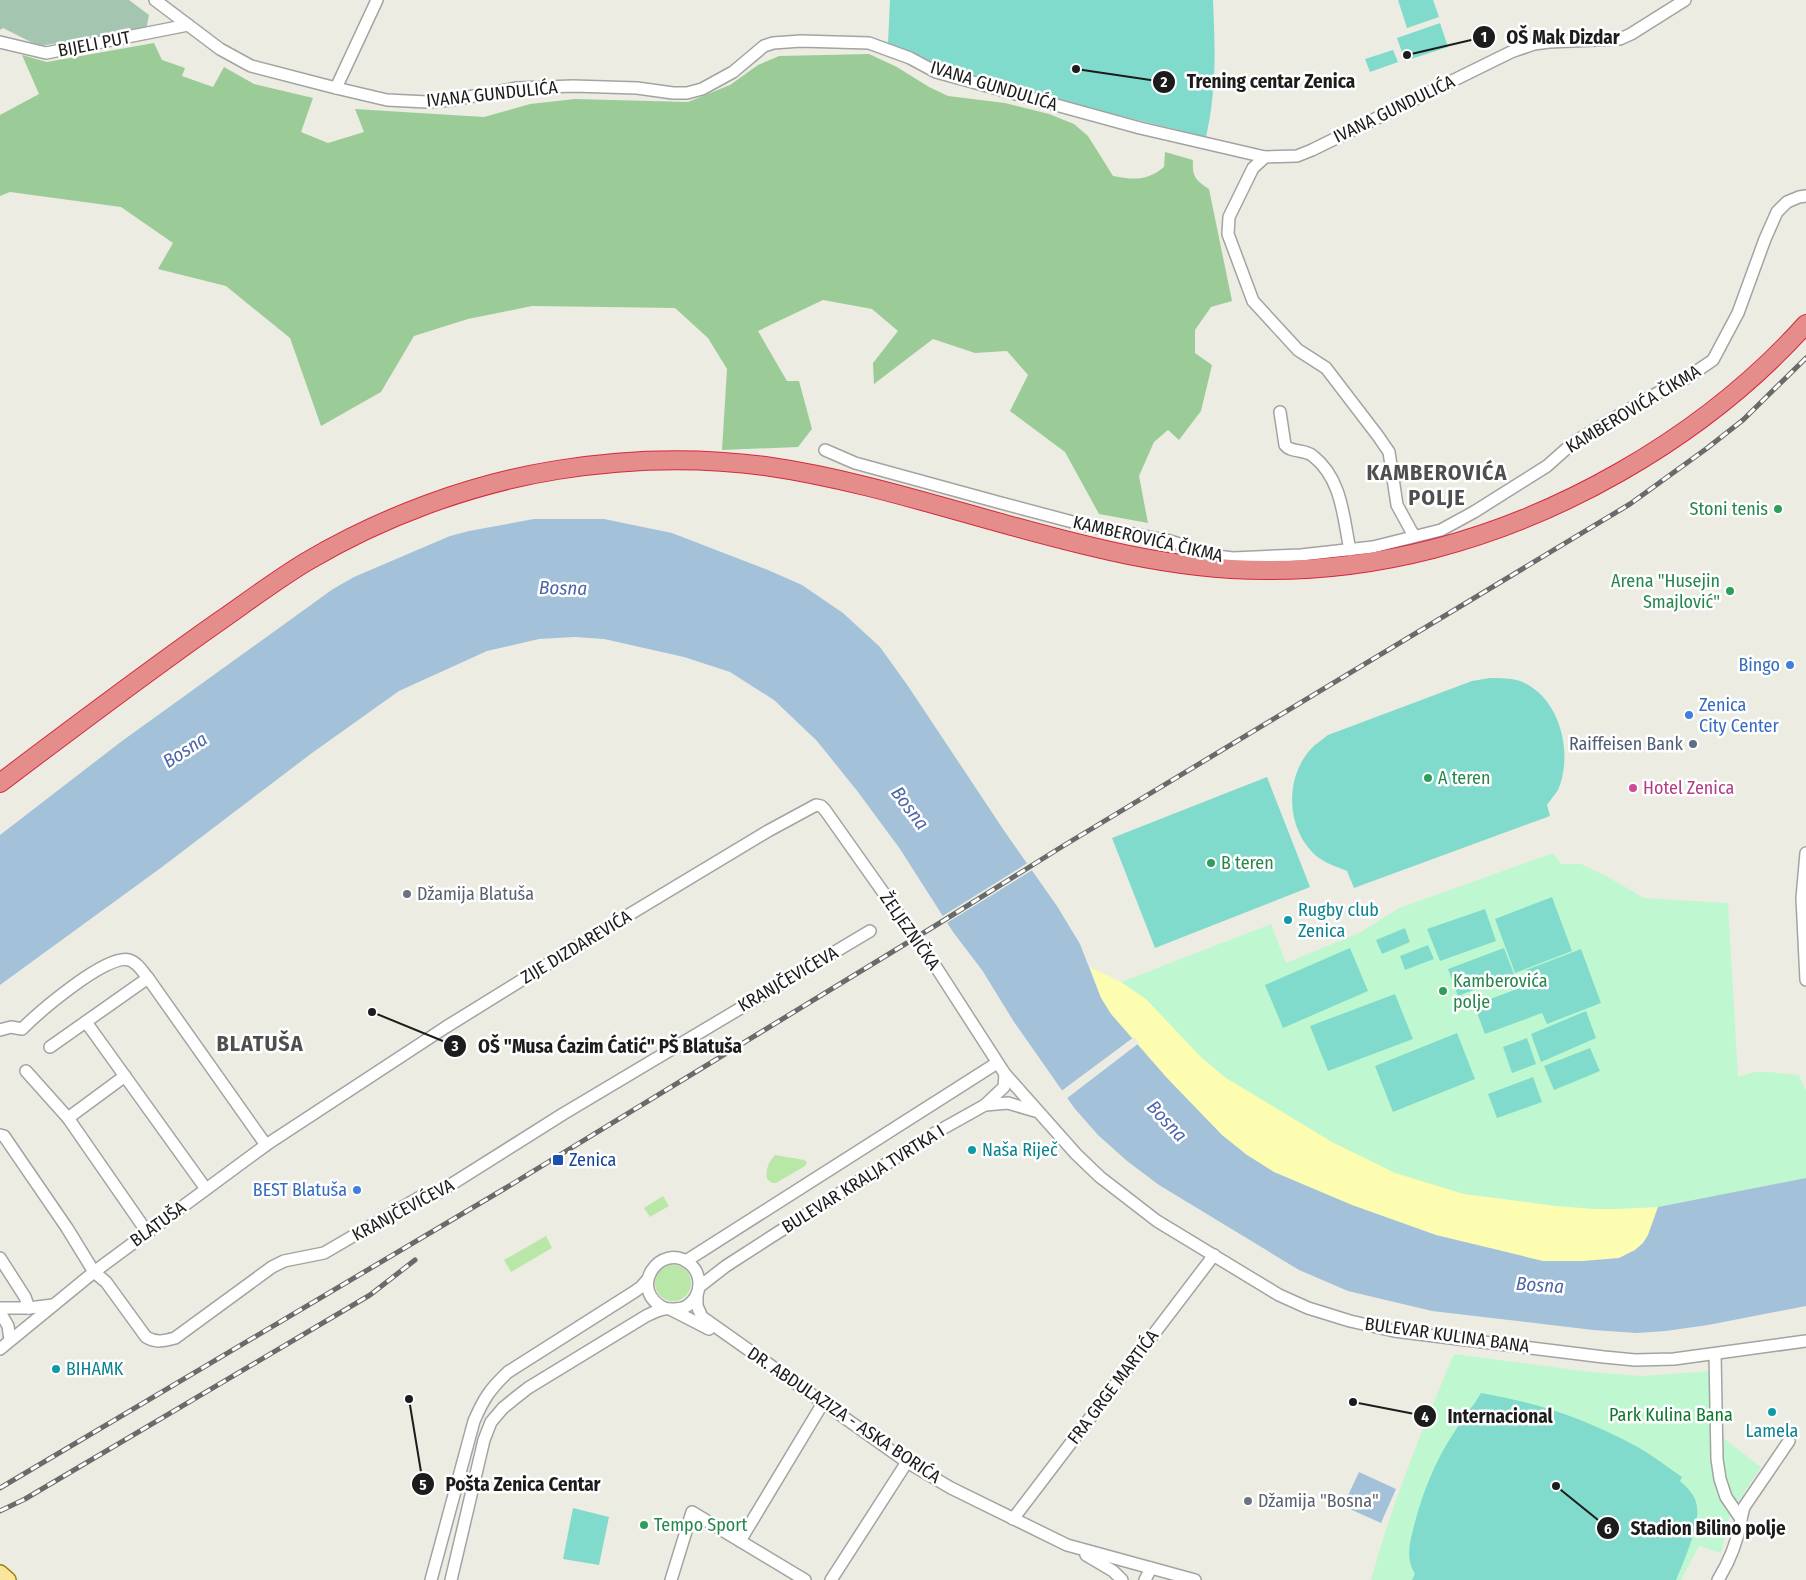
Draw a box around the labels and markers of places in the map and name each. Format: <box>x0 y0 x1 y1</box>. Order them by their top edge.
callout: OŠ Mak Dizdar <box>1471 20 1630 54</box>
callout: Trening centar Zenica <box>1152 65 1365 99</box>
place label: Stoni tenis <box>1690 498 1768 520</box>
marker: Stoni tenis <box>1772 503 1784 515</box>
place label: Arena "Husejin Smajlović" <box>1611 570 1720 613</box>
marker: Arena "Husejin Smajlović" <box>1724 585 1736 597</box>
place label: Bingo <box>1738 654 1780 676</box>
marker: Bingo <box>1784 659 1796 671</box>
place label: Zenica City Center <box>1699 694 1779 737</box>
marker: Zenica City Center <box>1683 709 1695 721</box>
place label: Raiffeisen Bank <box>1569 733 1684 755</box>
marker: Raiffeisen Bank <box>1687 738 1699 750</box>
place label: A teren <box>1438 767 1490 789</box>
marker: A teren <box>1422 772 1434 784</box>
place label: Hotel Zenica <box>1643 777 1734 799</box>
marker: Hotel Zenica <box>1627 782 1639 794</box>
place label: B teren <box>1221 852 1274 874</box>
marker: B teren <box>1205 857 1217 869</box>
place label: Džamija Blatuša <box>417 883 534 905</box>
marker: Džamija Blatuša <box>401 888 413 900</box>
place label: Rugby club Zenica <box>1298 899 1379 942</box>
marker: Rugby club Zenica <box>1282 914 1294 926</box>
place label: Kamberovića polje <box>1453 970 1548 1013</box>
marker: Kamberovića polje <box>1437 985 1449 997</box>
callout: OŠ "Musa Ćazim Ćatić" PŠ Blatuša <box>443 1029 752 1063</box>
place label: Naša Riječ <box>982 1139 1058 1161</box>
marker: Naša Riječ <box>966 1144 978 1156</box>
place label: Zenica <box>569 1149 617 1171</box>
marker: Zenica <box>551 1153 565 1167</box>
place label: BEST Blatuša <box>253 1179 347 1201</box>
marker: BEST Blatuša <box>351 1184 363 1196</box>
place label: BIHAMK <box>66 1358 124 1380</box>
marker: BIHAMK <box>50 1363 62 1375</box>
callout: Internacional <box>1413 1399 1563 1433</box>
marker: Lamela <box>1766 1406 1778 1418</box>
place label: Lamela <box>1746 1420 1799 1442</box>
callout: Pošta Zenica Centar <box>411 1467 611 1501</box>
place label: Džamija "Bosna" <box>1258 1490 1379 1512</box>
marker: Džamija "Bosna" <box>1242 1495 1254 1507</box>
callout: Stadion Bilino polje <box>1596 1511 1796 1545</box>
place label: Tempo Sport <box>654 1514 748 1536</box>
marker: Tempo Sport <box>638 1519 650 1531</box>

